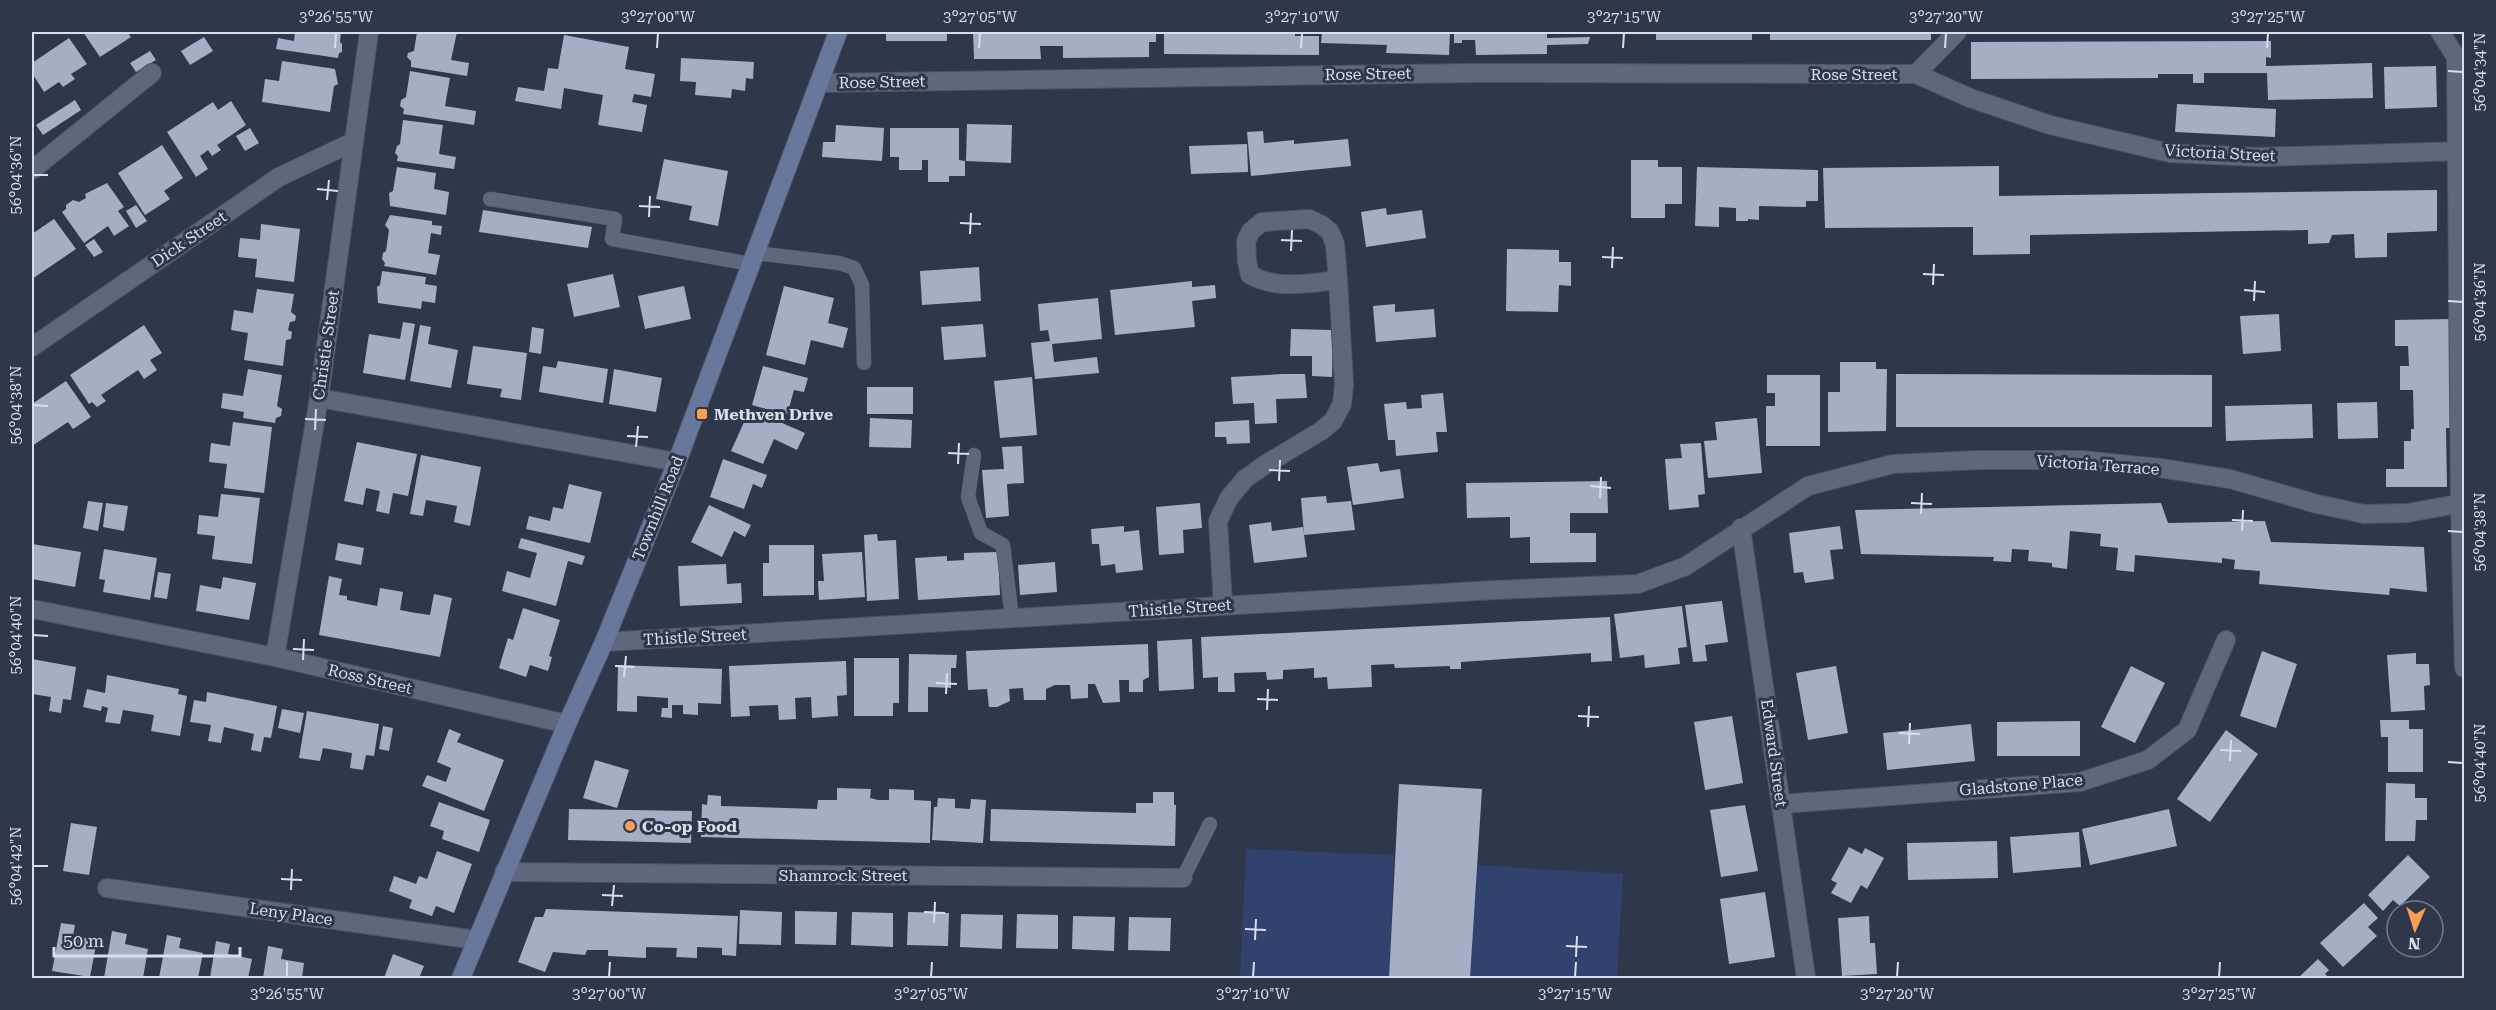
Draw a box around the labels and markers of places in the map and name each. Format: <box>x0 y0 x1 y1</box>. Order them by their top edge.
place label: Methven Drive <box>714 405 833 424</box>
marker: Methven Drive <box>695 407 709 421</box>
place label: Co-op Food <box>642 817 737 836</box>
marker: Co-op Food <box>623 819 637 833</box>

